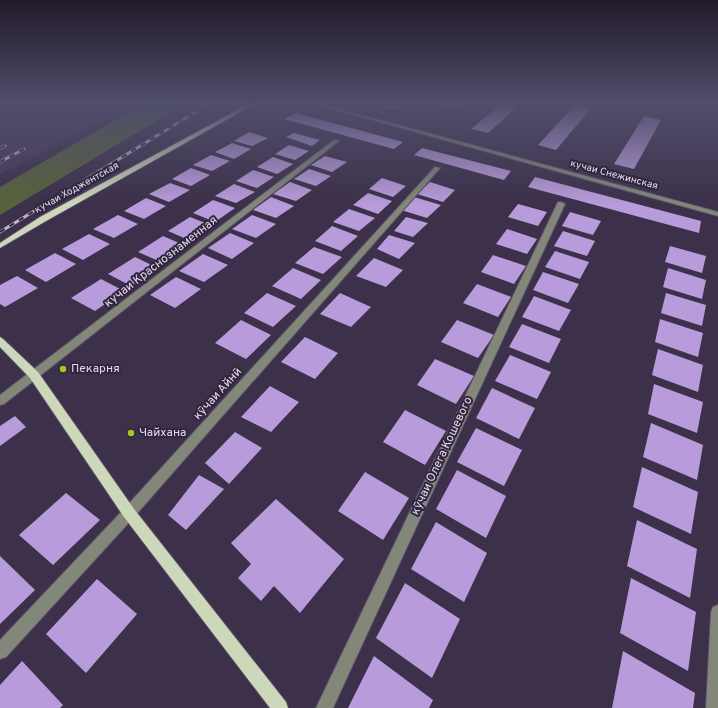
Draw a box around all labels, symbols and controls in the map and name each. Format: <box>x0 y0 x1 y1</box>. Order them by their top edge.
street label: кучаи Снежинская <box>569 157 659 193</box>
street label: кучаи Ходжентская <box>32 159 122 217</box>
street label: кучаи Краснознаменная <box>101 213 221 311</box>
place label: Пекарня <box>71 361 120 377</box>
marker: Пекарня <box>58 364 68 374</box>
street label: кӯчаи Айнӣ <box>190 364 246 424</box>
street label: кӯчаи Олега Кошевого <box>407 394 477 518</box>
place label: Чайхана <box>139 425 186 441</box>
marker: Чайхана <box>126 428 136 438</box>

